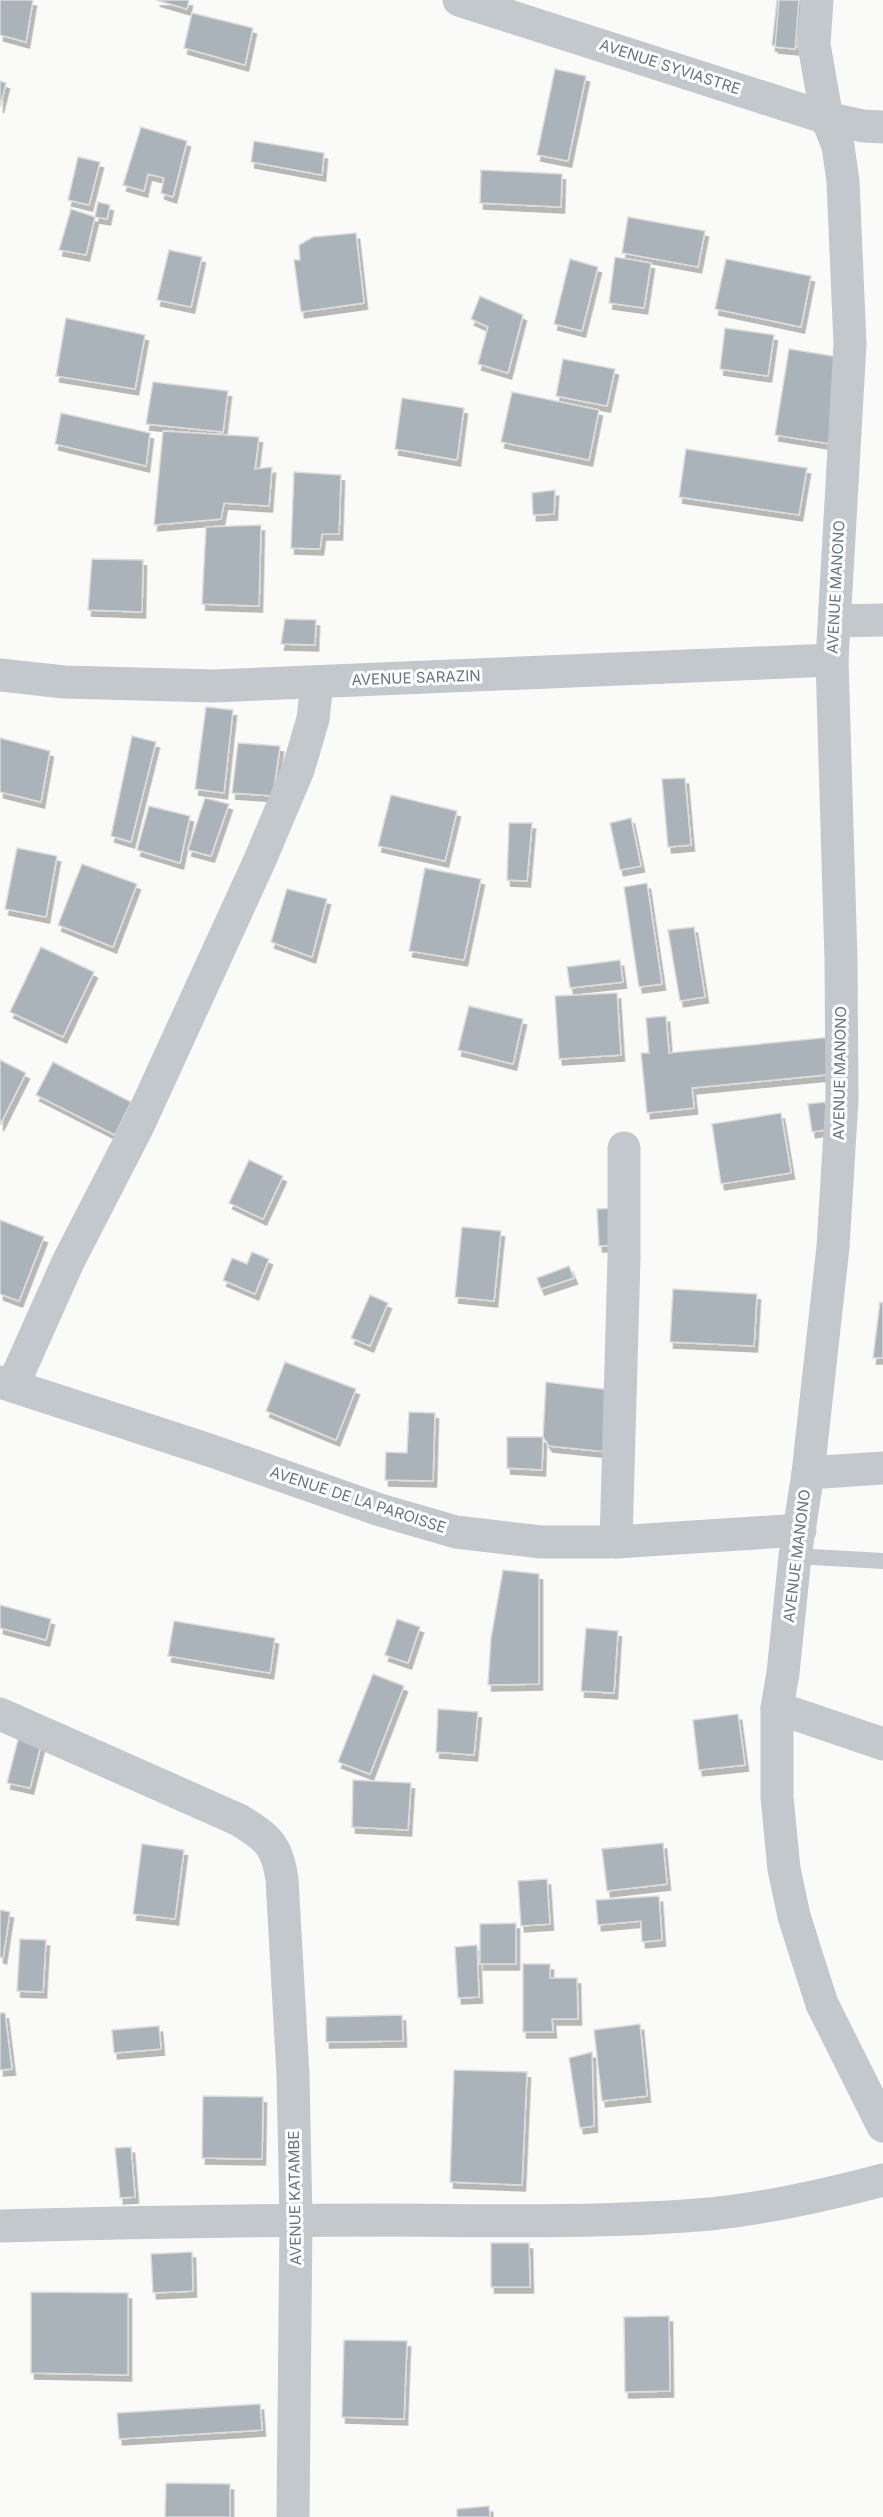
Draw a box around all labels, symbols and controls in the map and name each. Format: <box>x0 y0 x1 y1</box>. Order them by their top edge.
street label: AVENUE SYVIASTRE <box>597 35 743 98</box>
street label: AVENUE MANONO <box>823 520 848 654</box>
street label: AVENUE SARAZIN <box>351 666 481 689</box>
street label: AVENUE MANONO <box>829 1006 850 1140</box>
street label: AVENUE DE LA PAROISSE <box>268 1462 448 1537</box>
street label: AVENUE MANONO <box>779 1488 814 1624</box>
street label: AVENUE KATAMBE <box>284 2131 305 2266</box>

